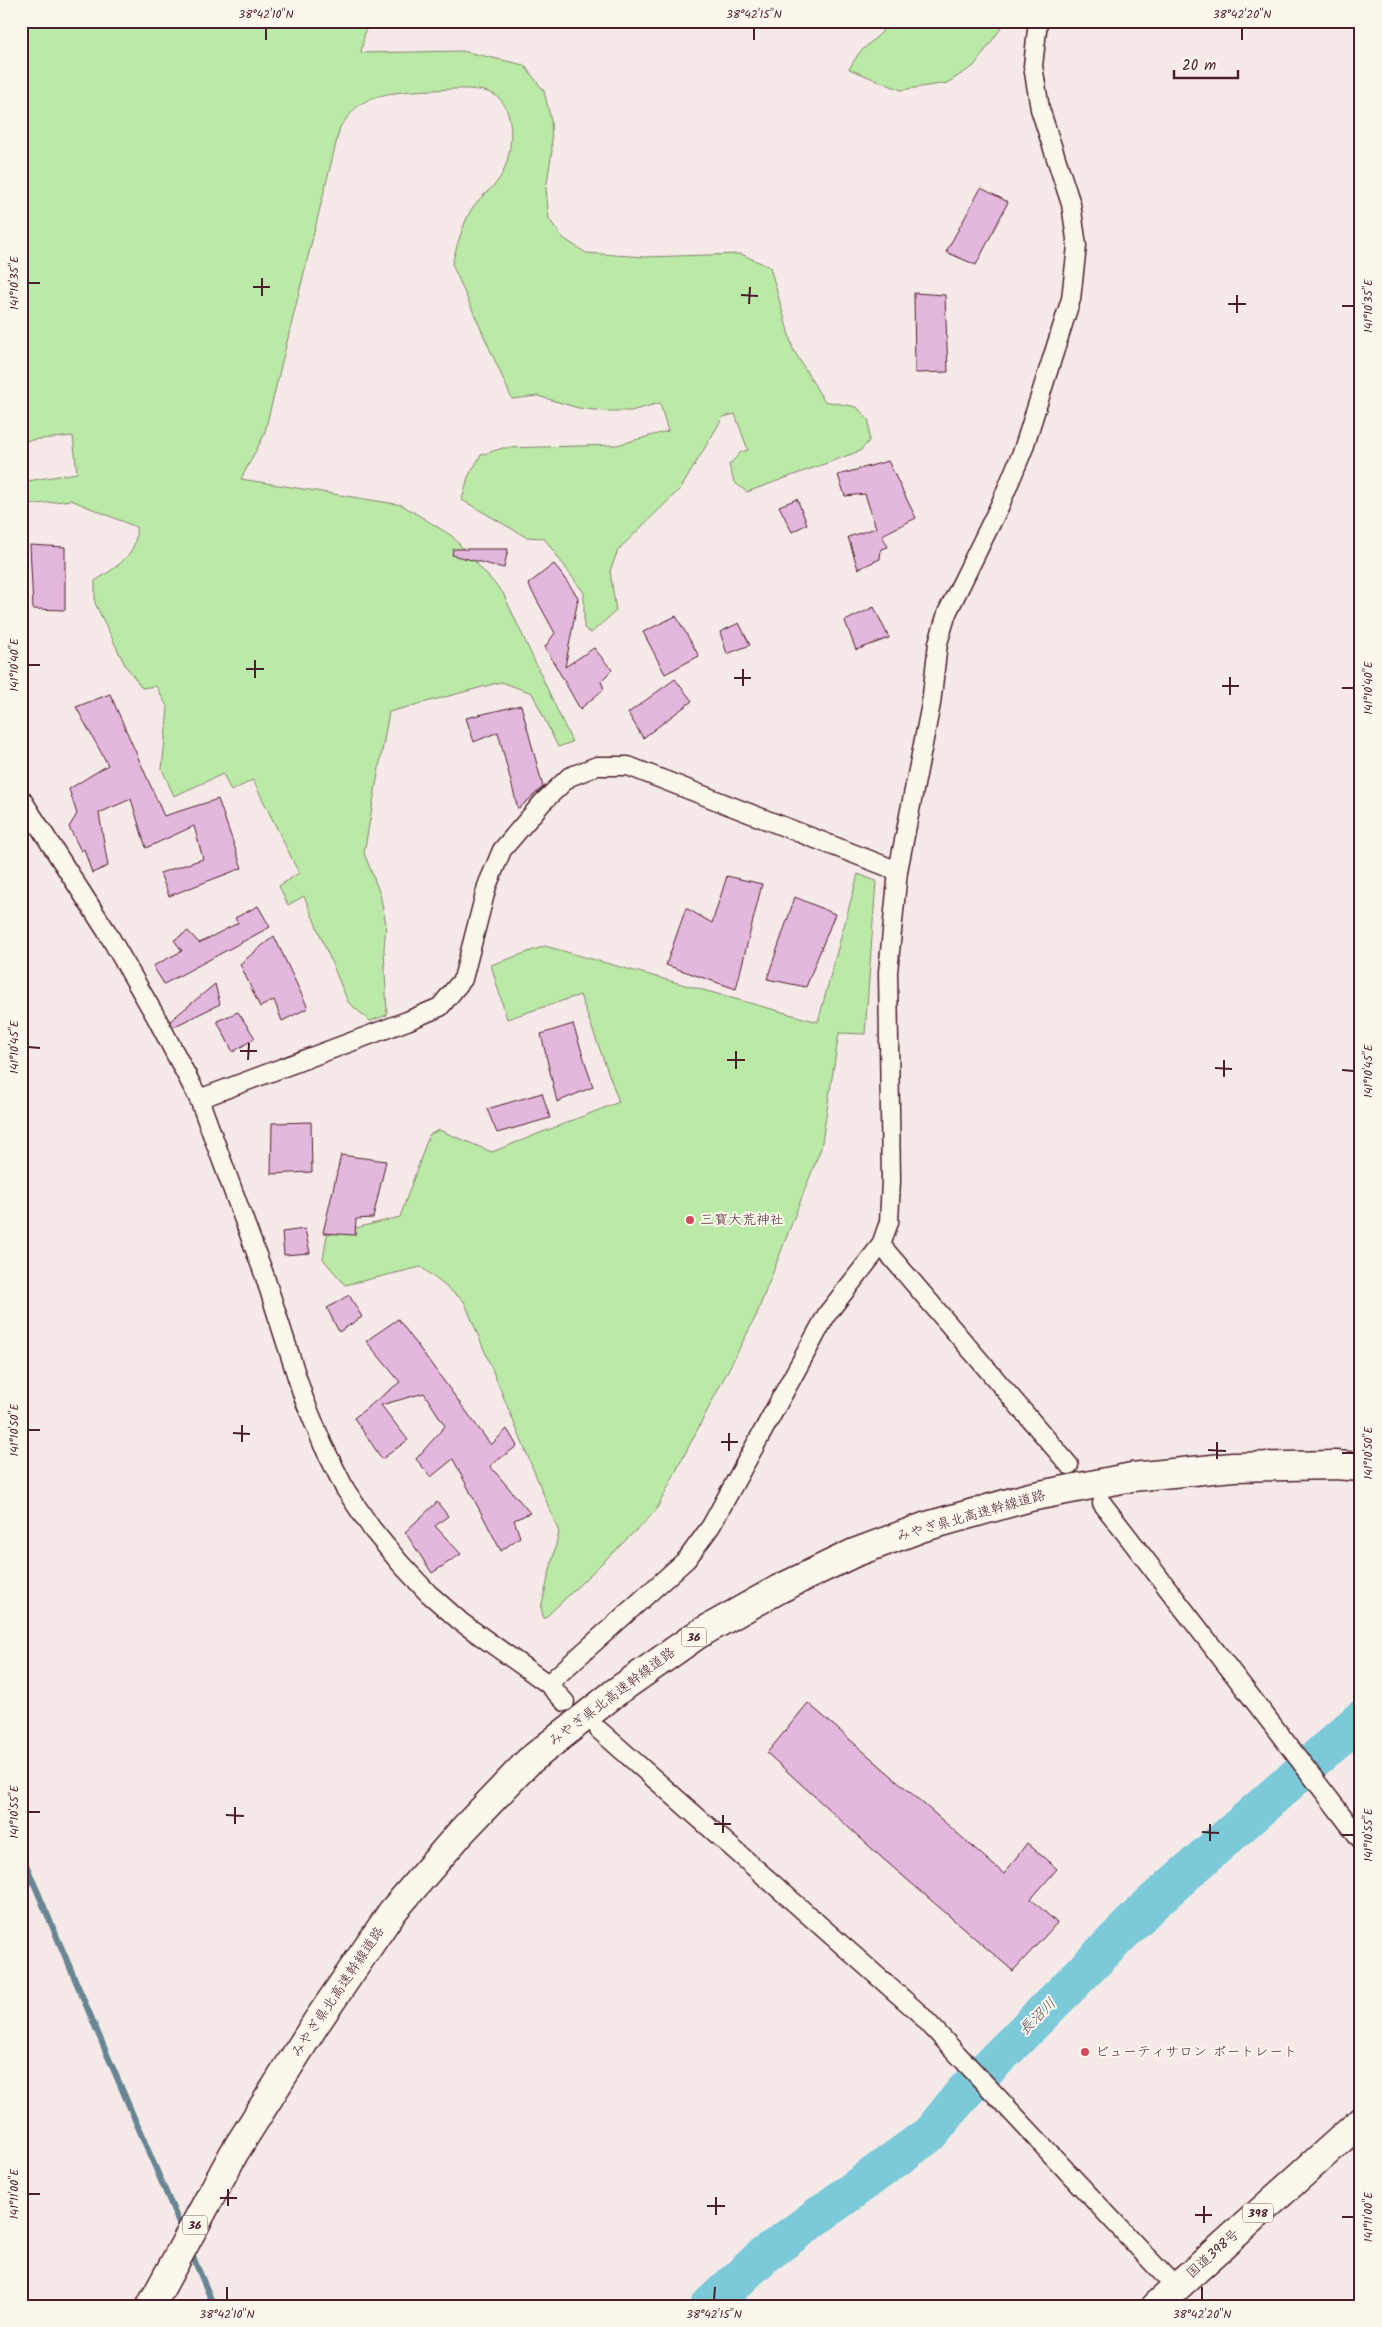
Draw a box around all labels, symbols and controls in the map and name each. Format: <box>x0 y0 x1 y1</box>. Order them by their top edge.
text: 38°42'10"N <box>238 5 294 24</box>
text: 38°42'15"N <box>726 5 782 24</box>
text: 38°42'20"N <box>1213 5 1271 24</box>
scale bar <box>1174 48 1238 80</box>
text: 20 m <box>1182 54 1216 78</box>
text: 141°10'35"E <box>5 255 24 310</box>
text: 141°10'35"E <box>1359 278 1378 333</box>
text: 141°10'40"E <box>5 637 24 692</box>
text: 141°10'40"E <box>1359 660 1378 715</box>
text: 141°10'45"E <box>5 1019 24 1074</box>
text: 141°10'45"E <box>1359 1043 1378 1098</box>
place label: 三寳大荒神社 <box>700 1209 784 1231</box>
marker: 三寳大荒神社 <box>684 1214 696 1226</box>
text: 141°10'50"E <box>5 1402 24 1457</box>
text: 141°10'50"E <box>1359 1425 1378 1480</box>
street label: みやぎ県北高速幹線道路 <box>894 1484 1048 1548</box>
road number: 36 <box>682 1628 706 1646</box>
street label: みやぎ県北高速幹線道路 <box>544 1642 680 1752</box>
text: 141°10'55"E <box>5 1784 24 1839</box>
text: 141°10'55"E <box>1359 1807 1378 1862</box>
street label: みやぎ県北高速幹線道路 <box>286 1922 390 2062</box>
water label: 長沼川 <box>1014 1993 1062 2041</box>
place label: ビューティサロン ポートレート <box>1095 2041 1297 2063</box>
marker: ビューティサロン ポートレート <box>1079 2046 1091 2058</box>
text: 141°11'00"E <box>5 2168 24 2219</box>
text: 141°11'00"E <box>1359 2191 1378 2242</box>
road number: 398 <box>1243 2204 1273 2222</box>
road number: 36 <box>182 2216 208 2234</box>
street label: 国道398号 <box>1181 2224 1245 2284</box>
text: 38°42'10"N <box>199 2305 255 2324</box>
text: 38°42'15"N <box>686 2305 742 2324</box>
text: 38°42'20"N <box>1173 2305 1231 2324</box>

